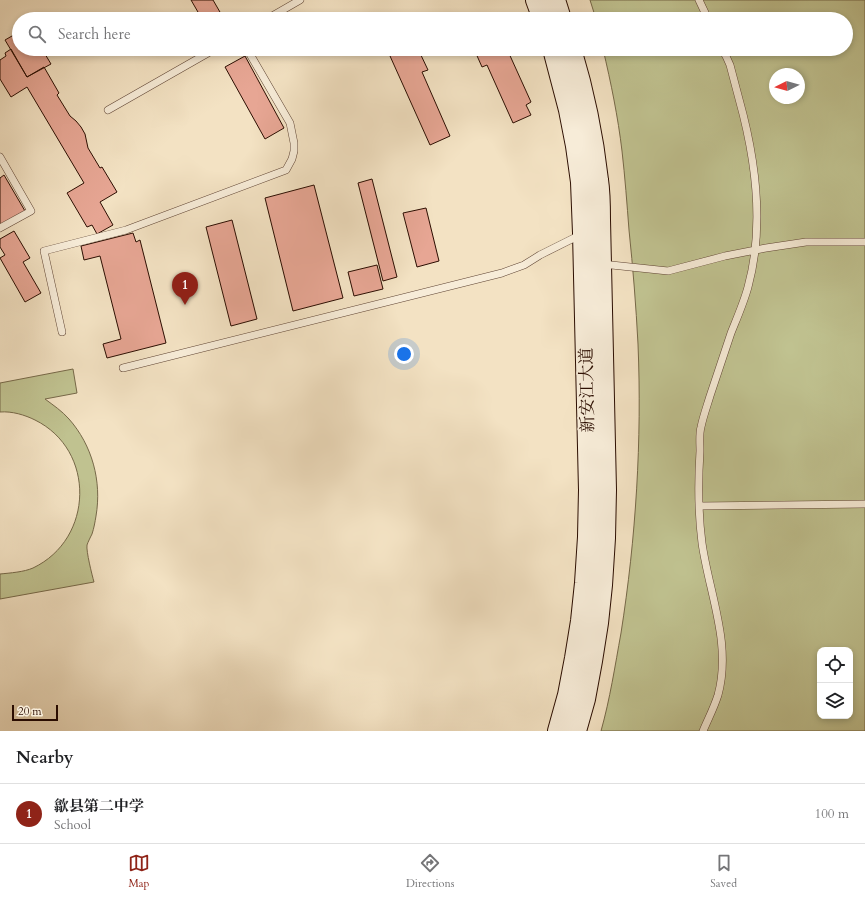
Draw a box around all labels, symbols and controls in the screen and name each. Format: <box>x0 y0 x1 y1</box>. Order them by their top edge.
search box <box>12 12 853 56</box>
icon: search <box>26 23 48 45</box>
text: Search here <box>58 24 131 44</box>
north arrow <box>769 68 805 104</box>
pin: 1 <box>172 272 198 305</box>
your location <box>394 344 414 364</box>
street label: 新安江大道 <box>575 347 599 433</box>
map controls <box>817 647 853 719</box>
button: locate <box>817 647 853 683</box>
button: layers <box>817 683 853 719</box>
scale bar <box>12 703 58 722</box>
text: 20 m <box>18 704 42 719</box>
text: Nearby <box>16 746 73 769</box>
text: 歙县第二中学 <box>54 796 144 816</box>
text: 1 <box>26 805 32 823</box>
text: 100 m <box>815 805 849 823</box>
text: School <box>54 816 91 834</box>
tab: Map <box>128 852 150 891</box>
tab: Directions <box>406 852 454 891</box>
tab: Saved <box>710 852 737 891</box>

